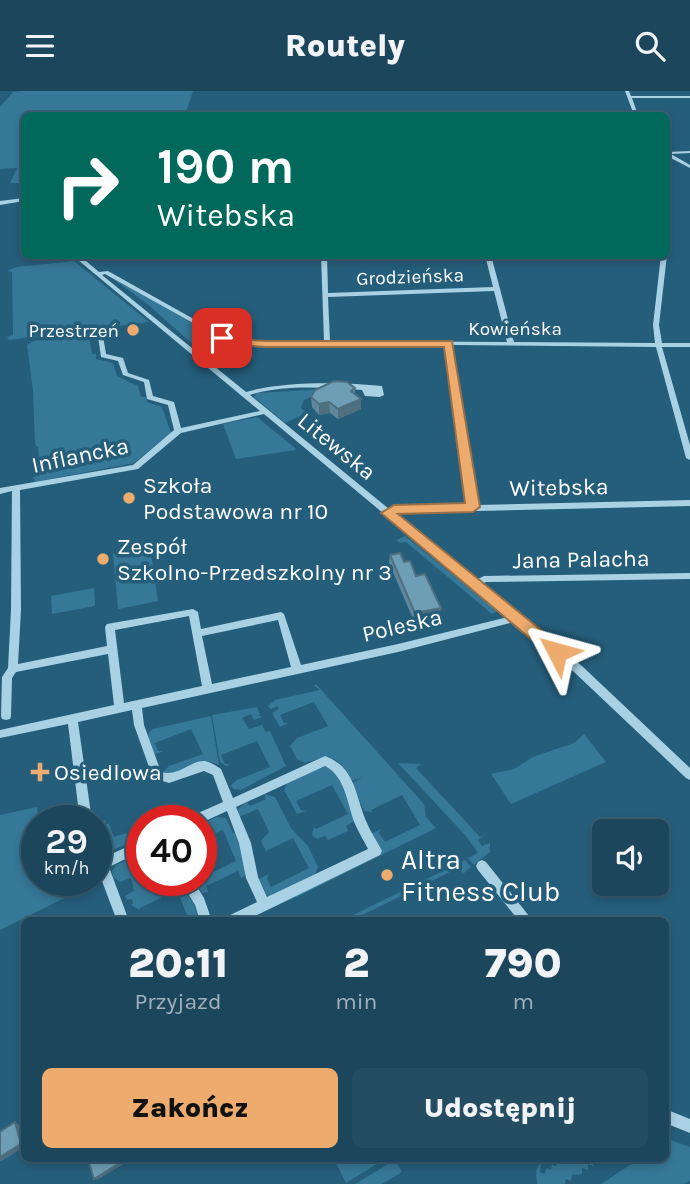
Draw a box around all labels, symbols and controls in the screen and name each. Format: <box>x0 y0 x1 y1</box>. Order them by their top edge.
icon: menu <box>21 27 59 65</box>
text: Routely <box>285 27 405 64</box>
icon: search <box>631 27 669 65</box>
text: 190 m <box>157 138 294 195</box>
icon: right <box>42 140 133 231</box>
text: Witebska <box>157 197 295 234</box>
street label: Grodzieńska <box>356 264 464 290</box>
pin <box>192 308 252 368</box>
street label: Kowieńska <box>468 318 562 340</box>
icon: arrive <box>203 319 241 357</box>
place label: Przestrzeń <box>29 320 119 342</box>
marker: Przestrzeń <box>125 322 141 338</box>
street label: Litewska <box>292 407 381 486</box>
street label: Inflancka <box>29 432 131 479</box>
place label: Szkoła Podstawowa nr 10 <box>143 472 328 525</box>
street label: Witebska <box>509 473 609 502</box>
marker: Szkoła Podstawowa nr 10 <box>121 490 137 506</box>
place label: Zespół Szkolno-Przedszkolny nr 3 <box>117 533 392 586</box>
street label: Jana Palacha <box>512 545 650 574</box>
marker: Zespół Szkolno-Przedszkolny nr 3 <box>95 551 111 567</box>
street label: Poleska <box>359 603 445 648</box>
position arrow <box>520 615 594 689</box>
place label: Osiedlowa <box>54 759 162 786</box>
marker: Osiedlowa <box>32 764 48 780</box>
speed limit sign: 40 <box>126 805 217 896</box>
map controls <box>592 819 669 896</box>
button: sound <box>592 819 669 896</box>
text: 29 <box>45 821 88 862</box>
place label: Altra Fitness Club <box>401 843 560 908</box>
text: km/h <box>44 857 89 879</box>
marker: Altra Fitness Club <box>379 867 395 883</box>
text: 20:11 <box>128 938 228 988</box>
text: 2 <box>343 938 370 988</box>
text: 790 <box>485 938 562 988</box>
text: Przyjazd <box>135 988 222 1015</box>
text: min <box>335 988 378 1015</box>
text: m <box>512 988 534 1015</box>
button: Zakończ <box>42 1068 338 1148</box>
button: Udostępnij <box>352 1068 648 1148</box>

